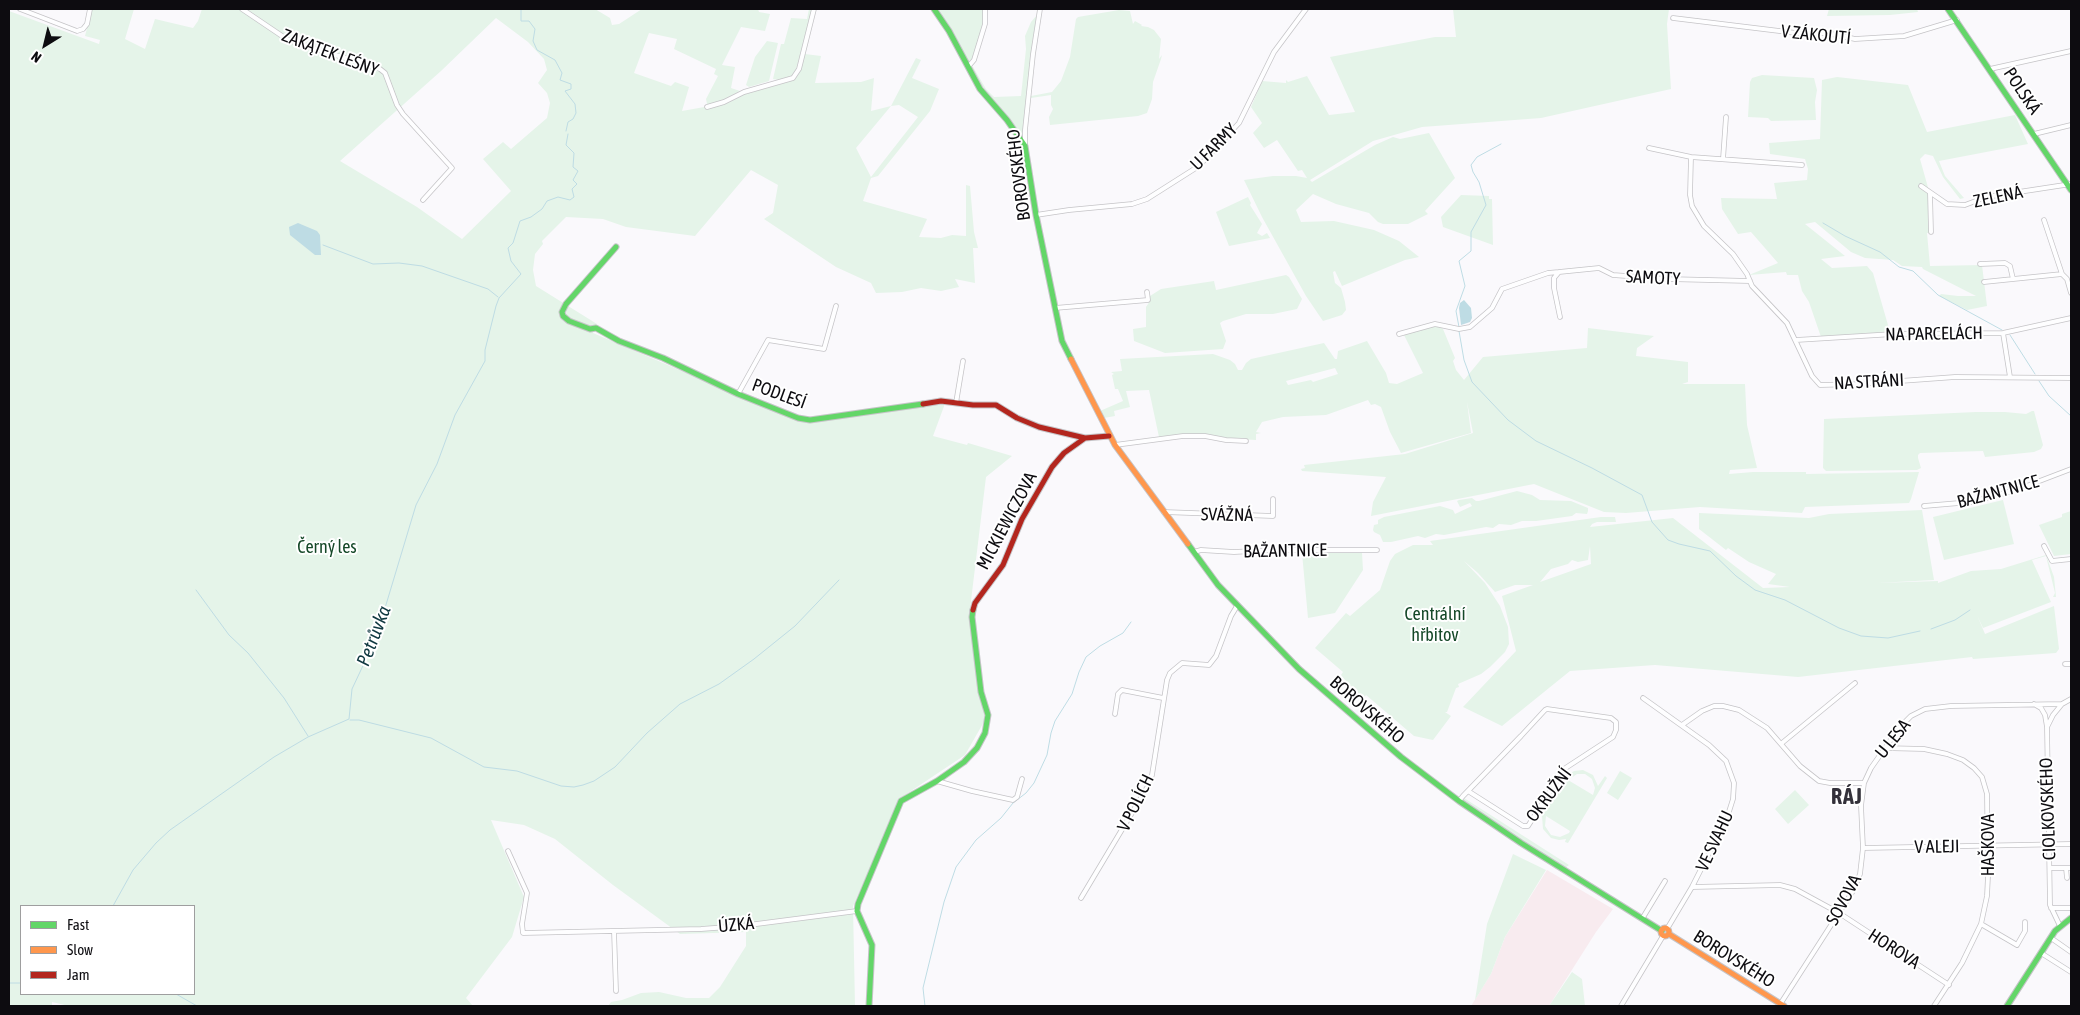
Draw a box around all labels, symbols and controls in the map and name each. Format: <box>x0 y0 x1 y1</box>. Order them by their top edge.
north arrow <box>20 20 70 70</box>
street label: V ZÁKOUTÍ <box>1780 21 1852 49</box>
street label: ZAKĄTEK LEŚNY <box>279 25 381 81</box>
text: N <box>28 48 44 66</box>
street label: POLSKÁ <box>1999 64 2045 118</box>
street label: U FARMY <box>1186 119 1242 175</box>
street label: BOROVSKÉHO <box>1003 128 1035 222</box>
street label: ZELENÁ <box>1971 181 2025 213</box>
street label: SAMOTY <box>1625 266 1681 290</box>
street label: NA PARCELÁCH <box>1885 322 1983 346</box>
street label: NA STRÁNI <box>1833 369 1905 395</box>
street label: PODLESÍ <box>749 374 809 414</box>
street label: MICKIEWICZOVA <box>972 469 1042 573</box>
street label: BAŽANTNICE <box>1955 471 2041 513</box>
street label: SVÁŽNÁ <box>1201 504 1253 526</box>
park label: Černý les <box>297 536 357 558</box>
street label: BAŽANTNICE <box>1243 539 1327 563</box>
water label: Petrůvka <box>352 603 396 669</box>
park label: Centrální hřbitov <box>1404 603 1466 646</box>
street label: BOROVSKÉHO <box>1325 672 1409 748</box>
street label: U LESA <box>1871 715 1915 763</box>
street label: CIOLKOVSKÉHO <box>2035 757 2061 861</box>
street label: OKRUŽNÍ <box>1522 764 1576 826</box>
street label: V POLÍCH <box>1113 771 1159 835</box>
district label: RÁJ <box>1831 784 1863 810</box>
street label: VE SVAHU <box>1692 807 1738 875</box>
street label: HAŠKOVA <box>1977 814 1999 876</box>
street label: V ALEJI <box>1914 836 1960 858</box>
street label: SOVOVA <box>1822 871 1866 929</box>
legend <box>20 905 195 995</box>
street label: ÚZKÁ <box>717 913 755 937</box>
text: Fast <box>67 916 89 933</box>
street label: HOROVA <box>1864 924 1924 974</box>
street label: BOROVSKÉHO <box>1689 925 1779 993</box>
text: Slow <box>67 941 93 958</box>
text: Jam <box>67 966 90 983</box>

